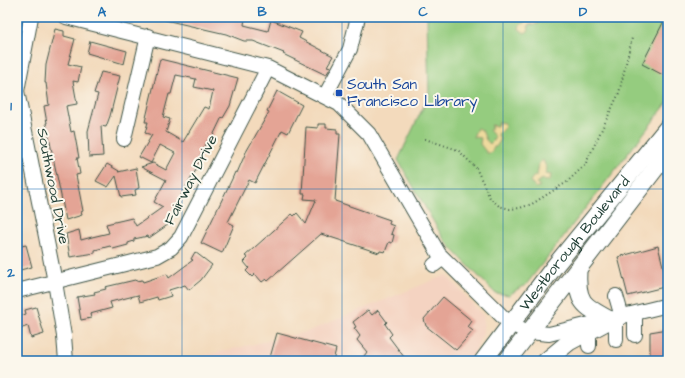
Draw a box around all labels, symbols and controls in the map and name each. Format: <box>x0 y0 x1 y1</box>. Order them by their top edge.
text: A <box>98 3 107 21</box>
text: B <box>257 3 267 21</box>
text: C <box>418 3 428 21</box>
text: D <box>579 3 588 21</box>
place label: South San Francisco Library <box>347 74 478 113</box>
marker: South San Francisco Library <box>334 88 344 98</box>
text: 1 <box>10 97 12 115</box>
street label: Southwood Drive <box>31 126 75 246</box>
street label: Fairway Drive <box>159 131 224 229</box>
street label: Westborough Boulevard <box>514 171 635 315</box>
text: 2 <box>6 264 15 282</box>

